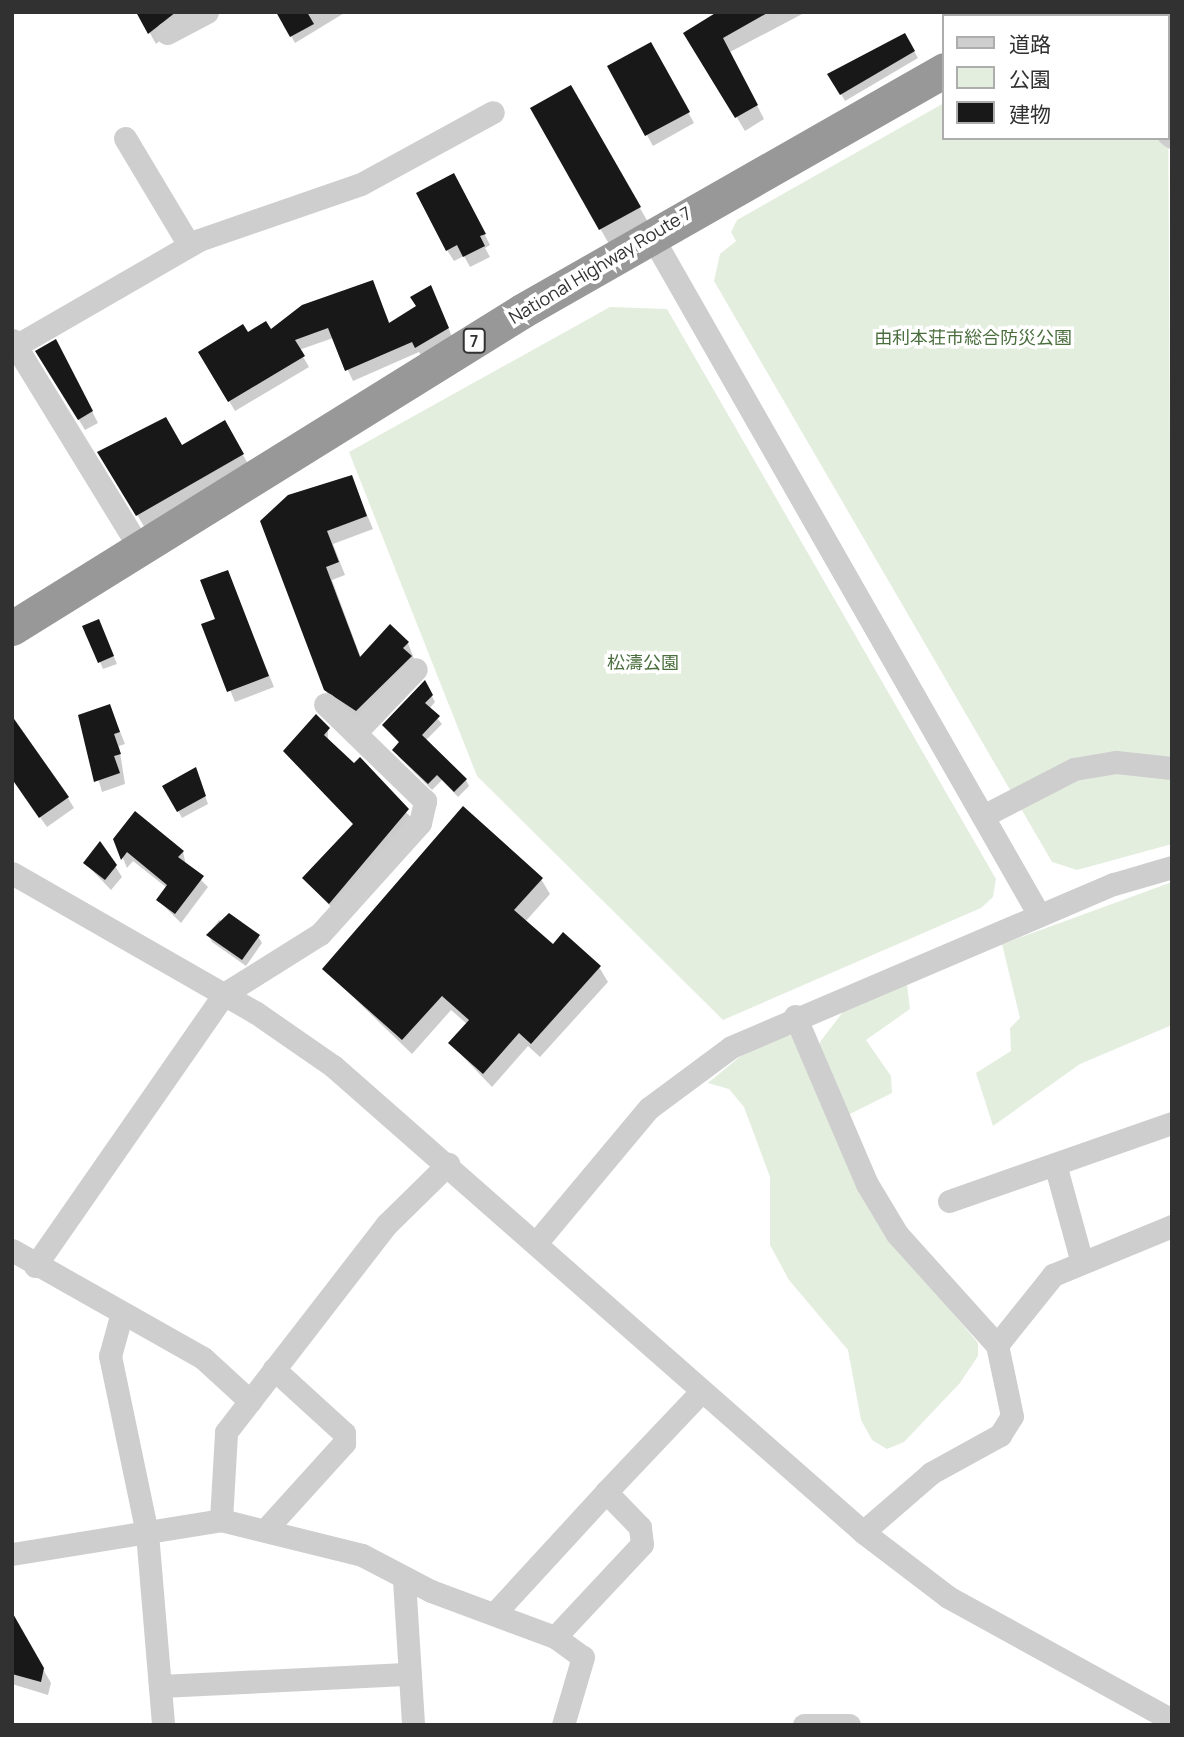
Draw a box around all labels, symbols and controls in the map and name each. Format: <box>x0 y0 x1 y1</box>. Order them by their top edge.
legend <box>942 14 1170 140</box>
text: 道路 <box>1009 30 1051 58</box>
text: 公園 <box>1009 65 1051 93</box>
text: 建物 <box>1009 100 1051 128</box>
street label: National Highway Route 7 <box>505 202 695 328</box>
park label: 由利本荘市総合防災公園 <box>874 326 1072 348</box>
road number: 7 <box>462 328 486 354</box>
park label: 松濤公園 <box>607 651 679 673</box>

